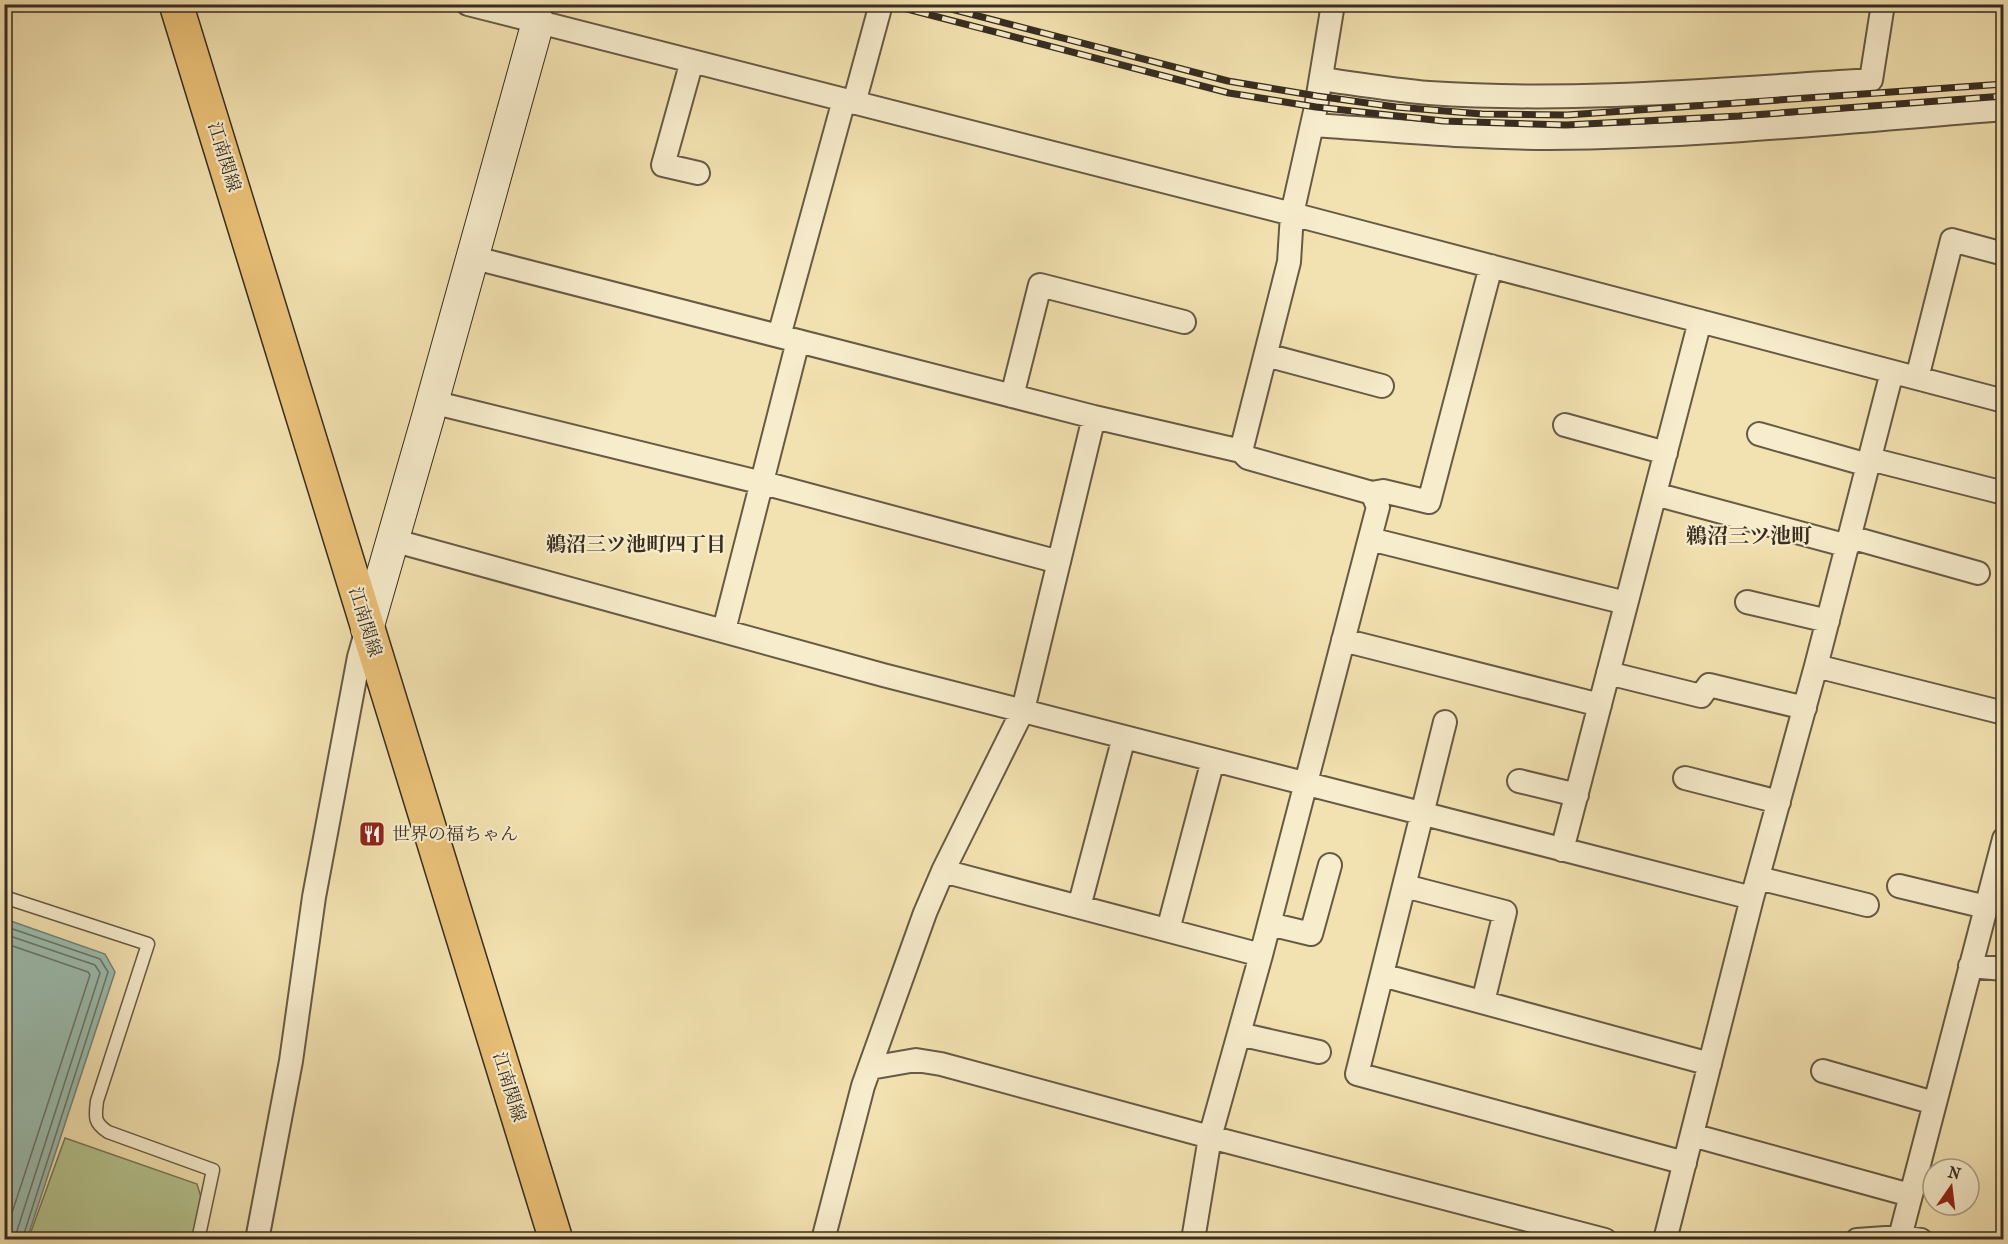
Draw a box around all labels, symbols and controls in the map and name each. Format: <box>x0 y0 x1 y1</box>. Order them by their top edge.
street label: 江南関線 <box>203 120 245 194</box>
district label: 鵜沼三ツ池町 <box>1686 524 1812 548</box>
district label: 鵜沼三ツ池町四丁目 <box>546 533 726 556</box>
street label: 江南関線 <box>344 585 386 659</box>
restaurant icon: 世界の福ちゃん <box>357 819 387 849</box>
place label: 世界の福ちゃん <box>392 824 518 845</box>
street label: 江南関線 <box>488 1050 530 1124</box>
north arrow <box>1921 1157 1981 1217</box>
text: N <box>1946 1162 1964 1184</box>

